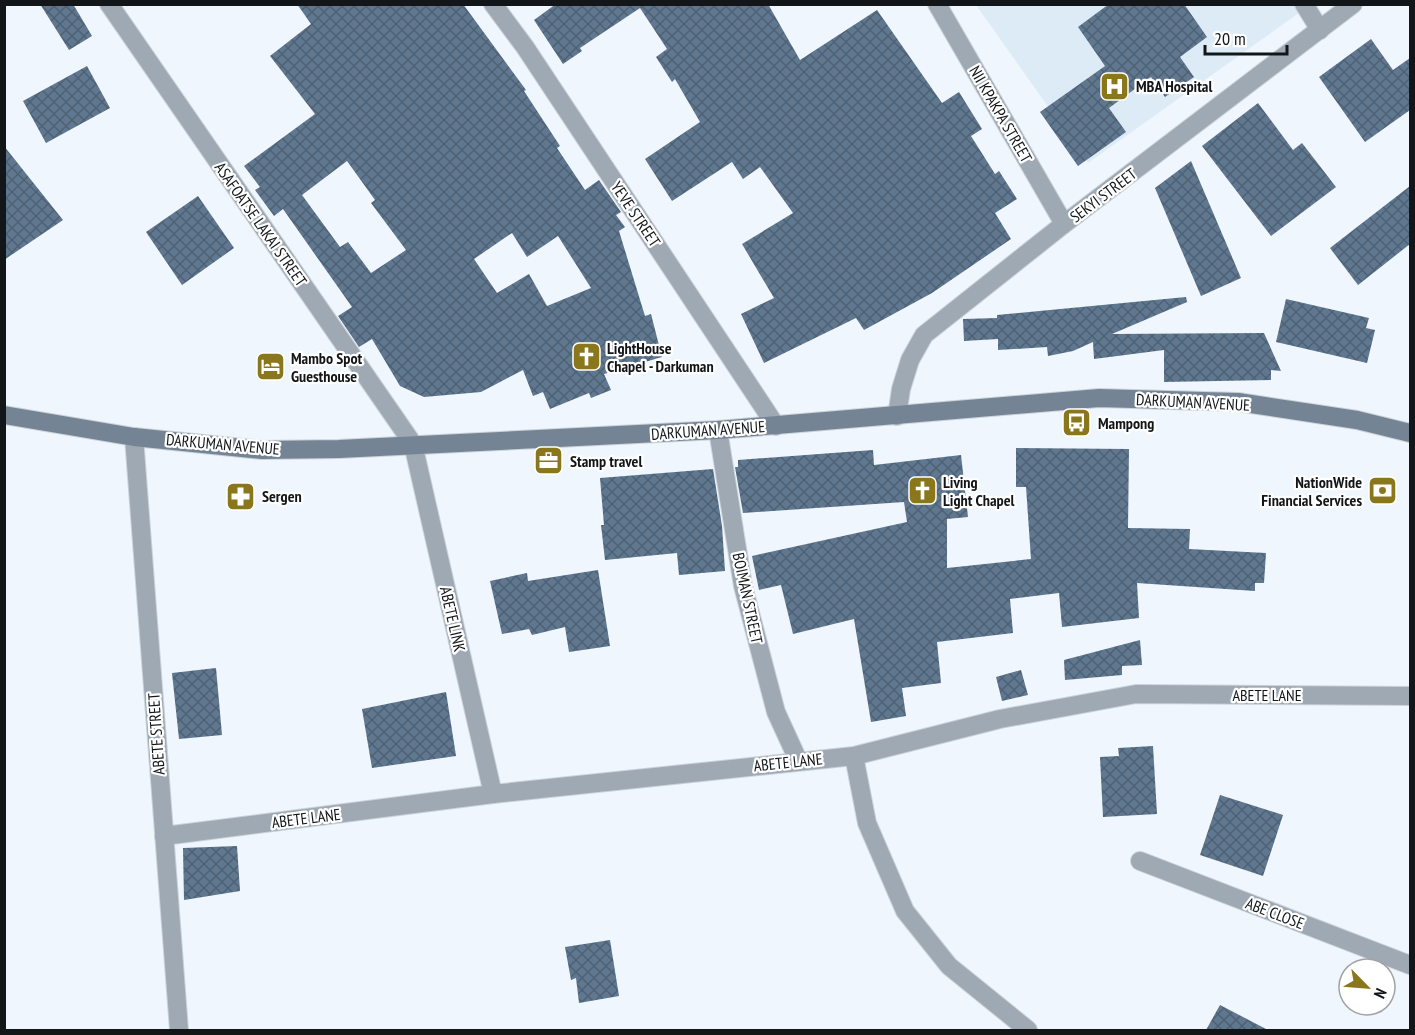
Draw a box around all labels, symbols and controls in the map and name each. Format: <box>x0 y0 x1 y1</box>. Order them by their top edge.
scale bar <box>1205 18 1288 56</box>
text: 20 m <box>1214 27 1246 50</box>
street label: NII KPAKPA STREET <box>965 62 1037 166</box>
hospital icon: MBA Hospital <box>1099 70 1131 102</box>
place label: MBA Hospital <box>1136 76 1212 96</box>
street label: ASAFOATSE LAKAI STREET <box>211 158 311 290</box>
street label: SEKYI STREET <box>1066 163 1140 227</box>
street label: YEVE STREET <box>607 178 665 250</box>
place label: LightHouse Chapel - Darkuman <box>607 338 714 376</box>
church icon: LightHouse Chapel - Darkuman <box>570 341 602 373</box>
place label: Mambo Spot Guesthouse <box>291 348 363 386</box>
hotel icon: Mambo Spot Guesthouse <box>254 351 286 383</box>
street label: DARKUMAN AVENUE <box>1136 389 1251 415</box>
bus stop icon: Mampong <box>1061 407 1093 439</box>
place label: Mampong <box>1098 413 1154 433</box>
street label: DARKUMAN AVENUE <box>650 416 766 444</box>
street label: DARKUMAN AVENUE <box>165 429 281 459</box>
office icon: Stamp travel <box>533 445 565 477</box>
place label: Stamp travel <box>570 451 642 471</box>
place label: Living Light Chapel <box>943 472 1015 510</box>
place label: NationWide Financial Services <box>1261 472 1362 510</box>
church icon: Living Light Chapel <box>906 475 938 507</box>
bank icon: NationWide Financial Services <box>1367 475 1399 507</box>
pharmacy icon: Sergen <box>225 480 257 512</box>
place label: Sergen <box>262 486 302 506</box>
street label: BOIMAN STREET <box>729 551 767 645</box>
street label: ABETE LINK <box>436 584 470 654</box>
street label: ABETE LANE <box>1232 685 1302 705</box>
street label: ABETE STREET <box>143 692 169 776</box>
street label: ABETE LANE <box>753 748 824 776</box>
street label: ABETE LANE <box>270 804 342 832</box>
street label: ABE CLOSE <box>1243 893 1307 933</box>
north arrow <box>1337 957 1397 1017</box>
text: N <box>1370 985 1391 1001</box>

